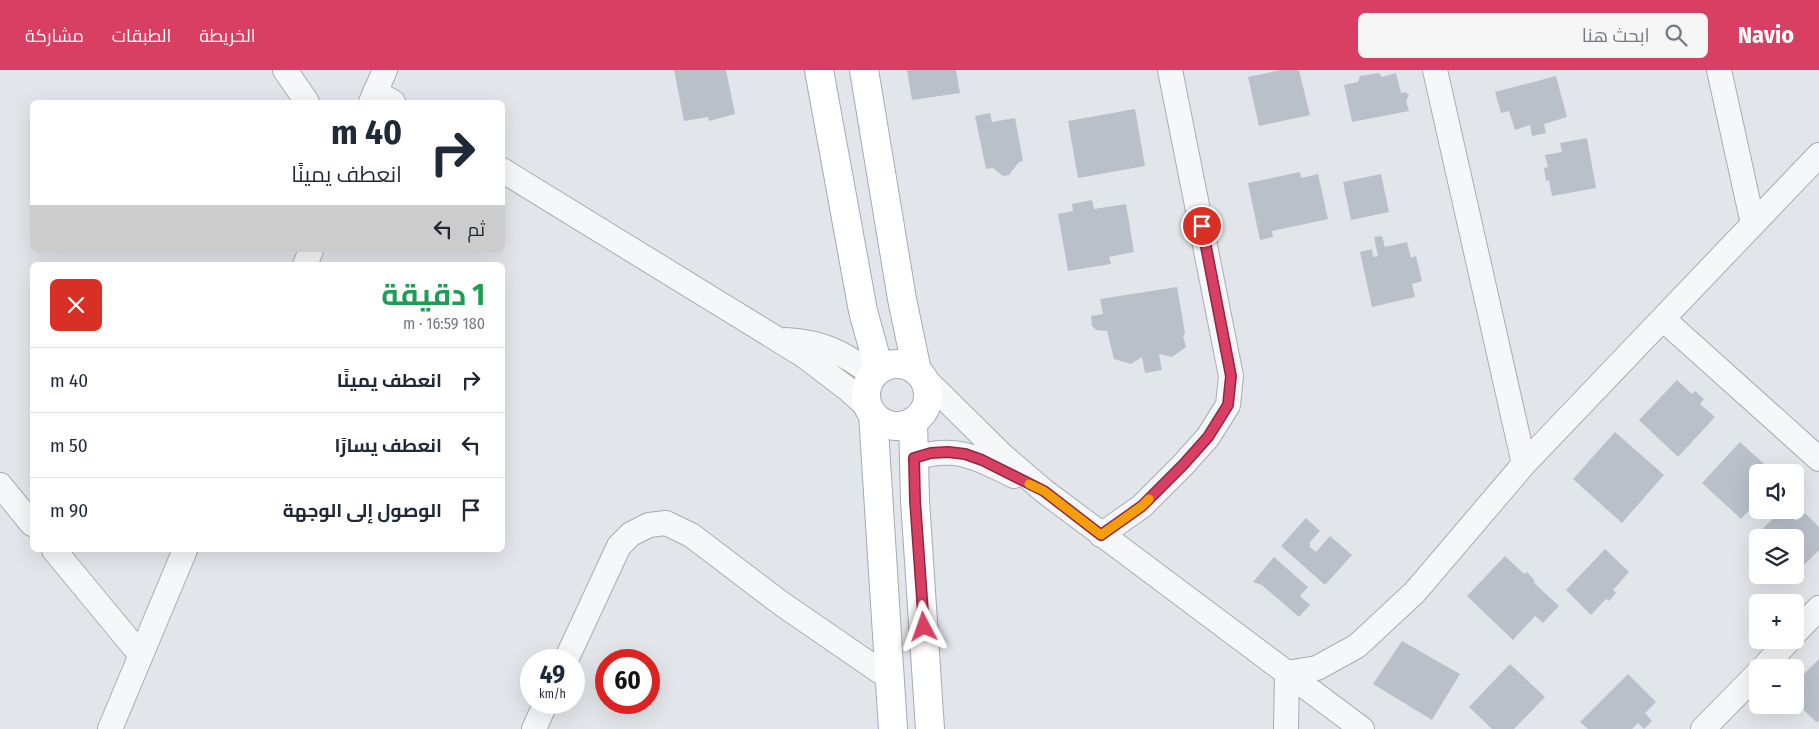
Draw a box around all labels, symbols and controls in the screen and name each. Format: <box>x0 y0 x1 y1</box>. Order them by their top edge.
search box <box>1358 13 1708 58</box>
icon: search <box>1662 21 1690 49</box>
text: Navio <box>1738 21 1794 49</box>
text: ابحث هنا <box>1582 24 1650 47</box>
text: مشاركة <box>25 25 84 47</box>
text: الطبقات <box>112 25 171 47</box>
text: الخريطة <box>199 25 256 47</box>
text: 40 m <box>331 111 402 153</box>
icon: right <box>420 120 485 185</box>
text: انعطف يمينًا <box>291 161 402 188</box>
pin <box>1181 205 1223 247</box>
icon: arrive <box>1188 212 1216 240</box>
icon: left <box>429 215 457 243</box>
text: ثم <box>467 218 485 241</box>
text: 1 دقيقة <box>381 277 485 313</box>
button: close <box>50 279 102 331</box>
text: 180 m · 16:59 <box>403 314 485 333</box>
icon: right <box>457 366 485 394</box>
text: 40 m <box>50 369 88 392</box>
text: انعطف يمينًا <box>337 369 442 392</box>
icon: left <box>457 431 485 459</box>
text: 50 m <box>50 434 88 457</box>
text: انعطف يسارًا <box>334 434 442 457</box>
map controls <box>1749 464 1804 714</box>
button: sound <box>1749 464 1804 519</box>
icon: arrive <box>457 496 485 524</box>
text: 90 m <box>50 499 88 522</box>
text: الوصول إلى الوجهة <box>283 499 442 522</box>
button: layers <box>1749 529 1804 584</box>
button: + <box>1749 594 1804 649</box>
position arrow <box>897 600 949 652</box>
speed limit sign: 60 <box>595 649 660 714</box>
button: − <box>1749 659 1804 714</box>
text: 49 <box>540 660 565 690</box>
text: km/h <box>539 687 566 701</box>

